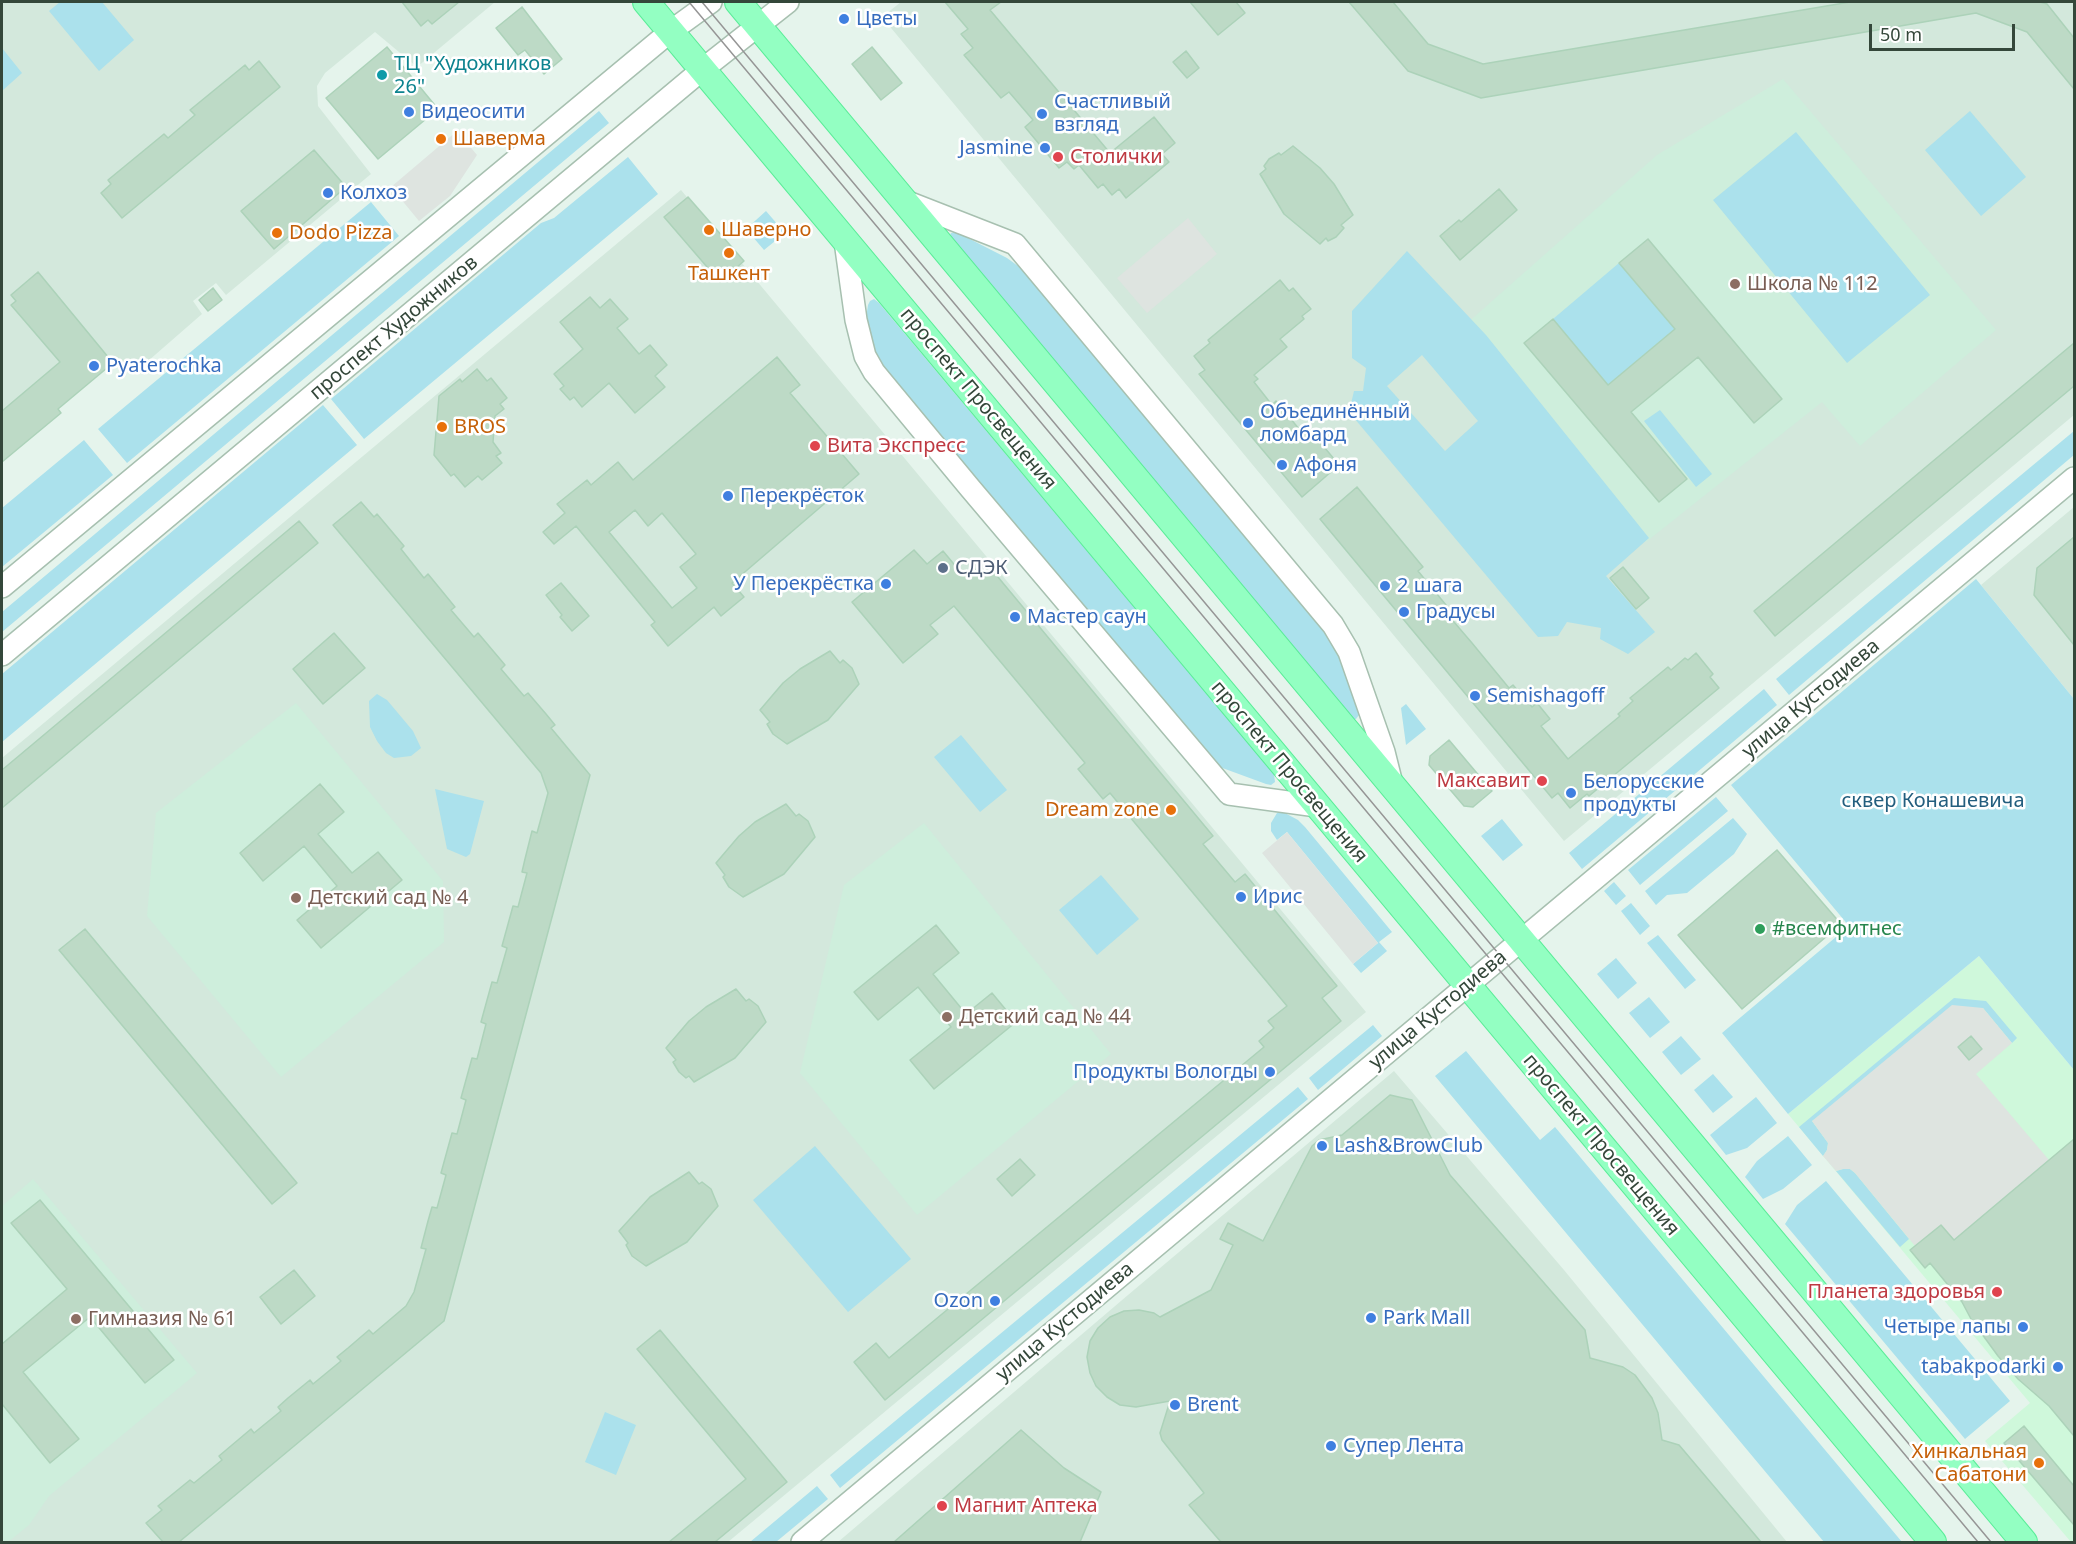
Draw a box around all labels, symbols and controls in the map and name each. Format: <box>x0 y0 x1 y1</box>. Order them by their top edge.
place label: Цветы <box>856 7 917 31</box>
marker: Цветы <box>837 12 851 26</box>
scale bar <box>1872 12 2018 50</box>
text: 50 m <box>1880 22 1922 46</box>
place label: ТЦ "Художников 26" <box>394 52 551 99</box>
marker: ТЦ "Художников 26" <box>375 68 389 82</box>
place label: Счастливый взгляд <box>1054 90 1171 137</box>
place label: Видеосити <box>421 100 525 124</box>
marker: Видеосити <box>402 105 416 119</box>
marker: Счастливый взгляд <box>1035 107 1049 121</box>
place label: Шаверма <box>453 127 546 151</box>
marker: Шаверма <box>434 132 448 146</box>
place label: Jasmine <box>959 136 1033 160</box>
marker: Jasmine <box>1038 141 1052 155</box>
place label: Столички <box>1070 145 1163 169</box>
marker: Столички <box>1051 150 1065 164</box>
place label: Колхоз <box>340 181 407 205</box>
marker: Колхоз <box>321 186 335 200</box>
place label: Шаверно <box>721 218 811 242</box>
place label: Dodo Pizza <box>289 221 393 245</box>
marker: Шаверно <box>702 223 716 237</box>
marker: Dodo Pizza <box>270 226 284 240</box>
marker: Ташкент <box>722 246 736 260</box>
street label: проспект Художников <box>305 251 483 405</box>
place label: Ташкент <box>688 262 770 286</box>
place label: Школа № 112 <box>1747 272 1878 296</box>
marker: Школа № 112 <box>1728 277 1742 291</box>
street label: проспект Просвещения <box>895 303 1061 495</box>
place label: Pyaterochka <box>106 354 222 378</box>
marker: Pyaterochka <box>87 359 101 373</box>
place label: Объединённый ломбард <box>1260 400 1410 447</box>
place label: BROS <box>454 415 506 439</box>
marker: Объединённый ломбард <box>1241 416 1255 430</box>
marker: BROS <box>435 420 449 434</box>
place label: Вита Экспресс <box>827 434 966 458</box>
marker: Вита Экспресс <box>808 439 822 453</box>
place label: Афоня <box>1294 453 1357 477</box>
marker: Афоня <box>1275 458 1289 472</box>
place label: Перекрёсток <box>740 484 864 508</box>
marker: Перекрёсток <box>721 489 735 503</box>
place label: СДЭК <box>955 556 1008 580</box>
marker: СДЭК <box>936 561 950 575</box>
place label: У Перекрёстка <box>733 572 874 596</box>
place label: 2 шага <box>1397 574 1463 598</box>
marker: У Перекрёстка <box>879 577 893 591</box>
marker: 2 шага <box>1378 579 1392 593</box>
place label: Градусы <box>1416 600 1496 624</box>
place label: Мастер саун <box>1027 605 1147 629</box>
marker: Градусы <box>1397 605 1411 619</box>
marker: Мастер саун <box>1008 610 1022 624</box>
street label: улица Кустодиева <box>1737 634 1885 764</box>
street label: проспект Просвещения <box>1206 676 1372 868</box>
place label: Semishagoff <box>1487 684 1604 708</box>
marker: Semishagoff <box>1468 689 1482 703</box>
place label: Максавит <box>1437 769 1530 793</box>
place label: Белорусские продукты <box>1583 770 1705 817</box>
marker: Максавит <box>1535 774 1549 788</box>
marker: Белорусские продукты <box>1564 786 1578 800</box>
park label: сквер Конашевича <box>1841 789 2025 813</box>
place label: Dream zone <box>1045 798 1159 822</box>
marker: Dream zone <box>1164 803 1178 817</box>
place label: Ирис <box>1253 885 1303 909</box>
place label: Детский сад № 4 <box>308 886 468 910</box>
marker: Ирис <box>1234 890 1248 904</box>
marker: Детский сад № 4 <box>289 891 303 905</box>
place label: #всемфитнес <box>1772 917 1902 941</box>
marker: #всемфитнес <box>1753 922 1767 936</box>
street label: улица Кустодиева <box>1364 945 1512 1075</box>
place label: Детский сад № 44 <box>959 1005 1131 1029</box>
marker: Детский сад № 44 <box>940 1010 954 1024</box>
street label: проспект Просвещения <box>1518 1049 1684 1241</box>
place label: Продукты Вологды <box>1073 1060 1258 1084</box>
marker: Продукты Вологды <box>1263 1065 1277 1079</box>
place label: Lash&BrowClub <box>1334 1134 1483 1158</box>
marker: Lash&BrowClub <box>1315 1139 1329 1153</box>
street label: улица Кустодиева <box>991 1257 1139 1387</box>
place label: Планета здоровья <box>1808 1280 1985 1304</box>
marker: Планета здоровья <box>1990 1285 2004 1299</box>
place label: Ozon <box>934 1289 983 1313</box>
marker: Ozon <box>988 1294 1002 1308</box>
place label: Park Mall <box>1383 1306 1470 1330</box>
place label: Гимназия № 61 <box>88 1307 236 1331</box>
marker: Park Mall <box>1364 1311 1378 1325</box>
marker: Гимназия № 61 <box>69 1312 83 1326</box>
place label: Четыре лапы <box>1884 1315 2011 1339</box>
marker: Четыре лапы <box>2016 1320 2030 1334</box>
place label: tabakpodarki <box>1921 1355 2046 1379</box>
marker: tabakpodarki <box>2051 1360 2065 1374</box>
place label: Brent <box>1187 1393 1239 1417</box>
marker: Brent <box>1168 1398 1182 1412</box>
place label: Супер Лента <box>1343 1434 1464 1458</box>
marker: Супер Лента <box>1324 1439 1338 1453</box>
place label: Хинкальная Сабатони <box>1912 1440 2027 1487</box>
marker: Хинкальная Сабатони <box>2032 1456 2046 1470</box>
place label: Магнит Аптека <box>954 1494 1098 1518</box>
marker: Магнит Аптека <box>935 1499 949 1513</box>

